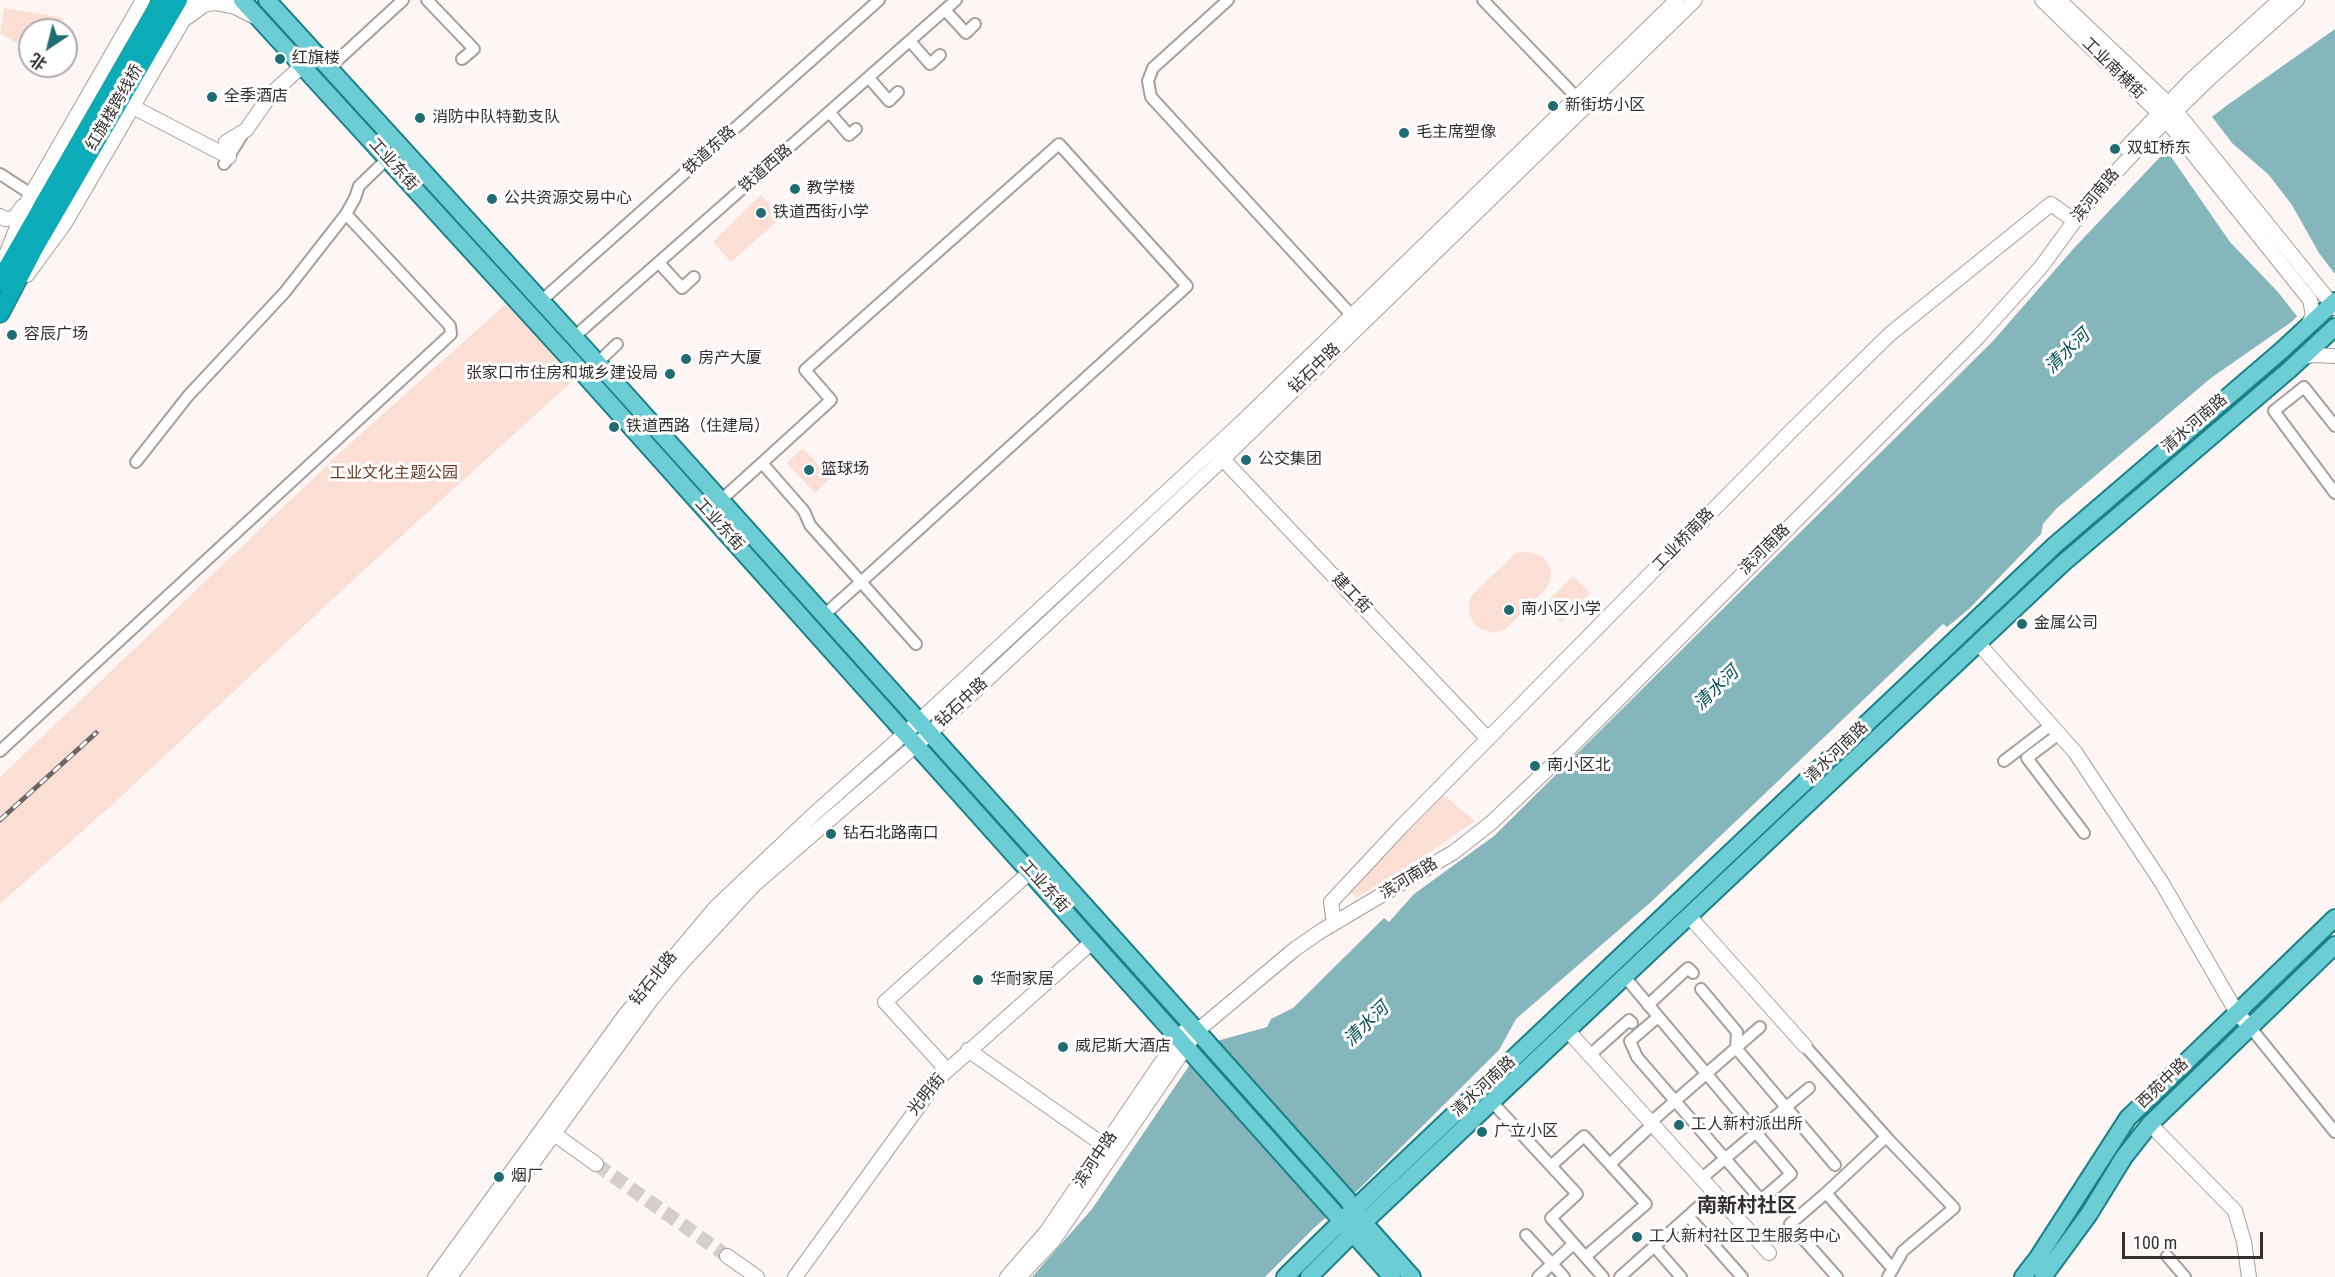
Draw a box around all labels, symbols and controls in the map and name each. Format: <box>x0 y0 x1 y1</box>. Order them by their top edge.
north arrow <box>18 18 78 78</box>
street label: 工业南横街 <box>2078 34 2148 104</box>
text: 北 <box>27 49 51 74</box>
place label: 红旗楼 <box>292 49 340 69</box>
marker: 红旗楼 <box>273 52 287 66</box>
street label: 红旗楼跨线桥 <box>83 62 147 154</box>
place label: 全季酒店 <box>224 87 288 107</box>
marker: 全季酒店 <box>205 90 219 104</box>
place label: 新街坊小区 <box>1565 96 1645 116</box>
marker: 新街坊小区 <box>1546 99 1560 113</box>
place label: 消防中队特勤支队 <box>432 108 560 128</box>
marker: 消防中队特勤支队 <box>413 111 427 125</box>
street label: 铁道东路 <box>680 122 740 180</box>
place label: 毛主席塑像 <box>1416 123 1496 143</box>
marker: 毛主席塑像 <box>1397 126 1411 140</box>
street label: 工业东街 <box>364 135 422 195</box>
place label: 双虹桥东 <box>2127 139 2191 159</box>
street label: 铁道西路 <box>736 141 796 197</box>
marker: 双虹桥东 <box>2108 142 2122 156</box>
street label: 滨河南路 <box>2068 165 2124 227</box>
place label: 教学楼 <box>807 179 855 199</box>
marker: 教学楼 <box>788 182 802 196</box>
place label: 公共资源交易中心 <box>504 189 632 209</box>
marker: 公共资源交易中心 <box>485 192 499 206</box>
place label: 铁道西街小学 <box>773 203 869 223</box>
marker: 铁道西街小学 <box>754 206 768 220</box>
place label: 容辰广场 <box>24 325 88 345</box>
water label: 清水河 <box>2041 325 2095 379</box>
marker: 容辰广场 <box>5 328 19 342</box>
street label: 钻石中路 <box>1285 340 1345 398</box>
place label: 房产大厦 <box>698 349 762 369</box>
marker: 房产大厦 <box>679 352 693 366</box>
place label: 张家口市住房和城乡建设局 <box>466 364 658 384</box>
marker: 张家口市住房和城乡建设局 <box>663 367 677 381</box>
street label: 清水河南路 <box>2159 391 2231 457</box>
place label: 铁道西路（住建局） <box>626 417 770 437</box>
marker: 铁道西路（住建局） <box>607 420 621 434</box>
place label: 公交集团 <box>1258 450 1322 470</box>
marker: 公交集团 <box>1239 453 1253 467</box>
place label: 篮球场 <box>821 460 869 480</box>
marker: 篮球场 <box>802 463 816 477</box>
park label: 工业文化主题公园 <box>330 464 458 484</box>
street label: 工业东街 <box>690 495 748 555</box>
street label: 工业桥南路 <box>1649 505 1719 575</box>
street label: 滨河南路 <box>1736 521 1794 579</box>
street label: 建工街 <box>1327 570 1375 618</box>
place label: 南小区小学 <box>1521 600 1601 620</box>
marker: 南小区小学 <box>1502 603 1516 617</box>
place label: 金属公司 <box>2034 614 2098 634</box>
marker: 金属公司 <box>2015 617 2029 631</box>
water label: 清水河 <box>1690 662 1744 716</box>
street label: 钻石中路 <box>932 674 992 732</box>
street label: 清水河南路 <box>1802 718 1872 788</box>
place label: 南小区北 <box>1547 756 1611 776</box>
marker: 南小区北 <box>1528 759 1542 773</box>
place label: 钻石北路南口 <box>843 824 939 844</box>
marker: 钻石北路南口 <box>824 827 838 841</box>
street label: 滨河南路 <box>1377 854 1441 904</box>
street label: 工业东街 <box>1015 857 1073 917</box>
street label: 钻石北路 <box>626 948 682 1010</box>
place label: 华耐家居 <box>990 970 1054 990</box>
marker: 华耐家居 <box>971 973 985 987</box>
water label: 清水河 <box>1340 998 1394 1052</box>
place label: 威尼斯大酒店 <box>1075 1037 1171 1057</box>
marker: 威尼斯大酒店 <box>1056 1040 1070 1054</box>
street label: 清水河南路 <box>1448 1053 1520 1121</box>
street label: 西苑中路 <box>2133 1055 2193 1113</box>
street label: 光明街 <box>904 1070 950 1120</box>
place label: 工人新村派出所 <box>1691 1115 1803 1135</box>
marker: 工人新村派出所 <box>1672 1118 1686 1132</box>
place label: 广立小区 <box>1494 1122 1558 1142</box>
marker: 广立小区 <box>1475 1125 1489 1139</box>
street label: 滨河中路 <box>1070 1128 1122 1192</box>
place label: 烟厂 <box>511 1167 543 1187</box>
marker: 烟厂 <box>492 1170 506 1184</box>
district label: 南新村社区 <box>1697 1195 1797 1219</box>
scale bar <box>2125 1220 2266 1258</box>
place label: 工人新村社区卫生服务中心 <box>1649 1227 1841 1247</box>
marker: 工人新村社区卫生服务中心 <box>1630 1230 1644 1244</box>
text: 100 m <box>2133 1232 2177 1253</box>

